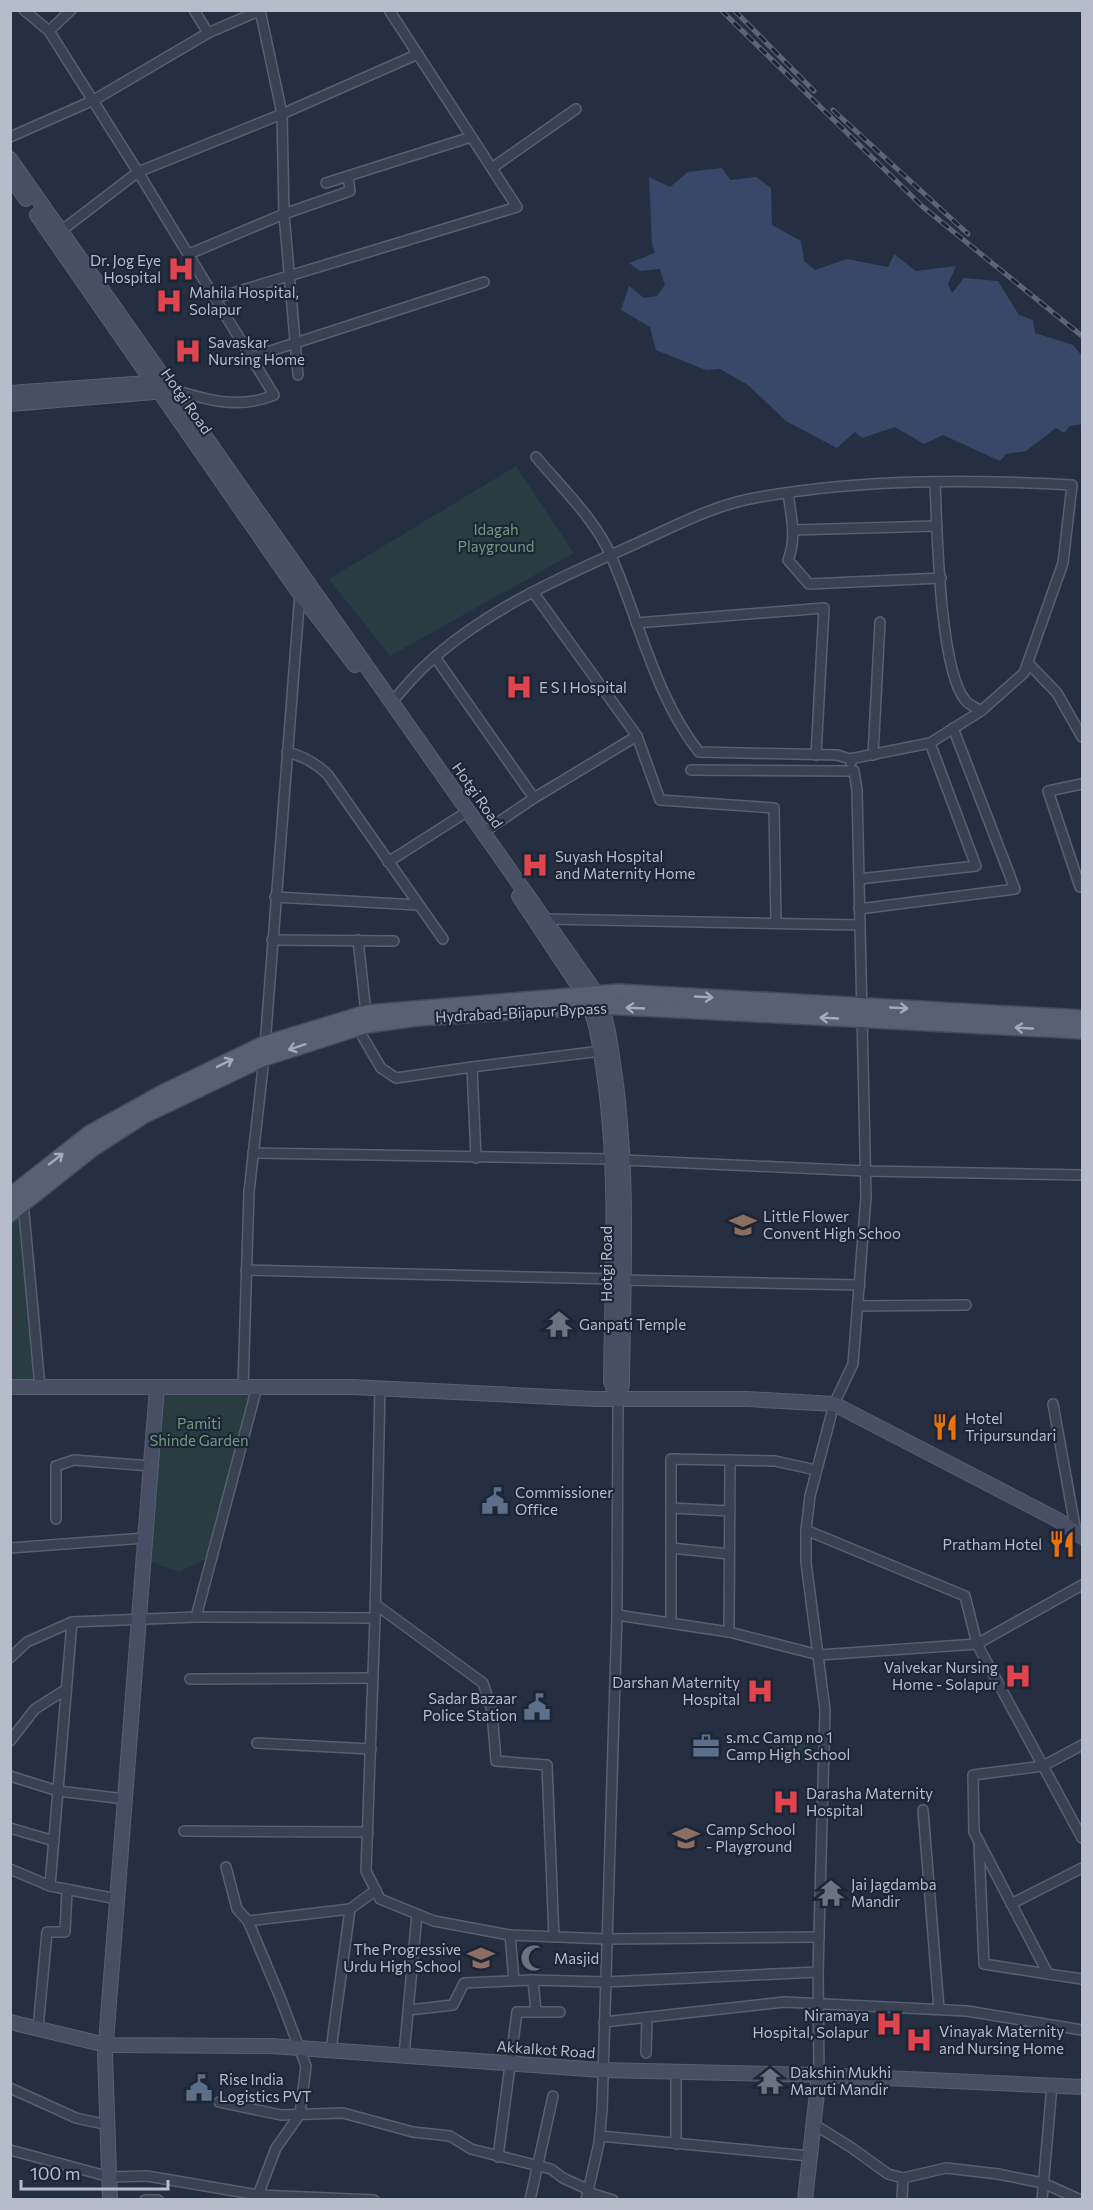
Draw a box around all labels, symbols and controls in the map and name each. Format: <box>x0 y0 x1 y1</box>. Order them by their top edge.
place label: Dr. Jog Eye Hospital <box>90 251 161 286</box>
hospital icon: Dr. Jog Eye Hospital <box>166 254 196 284</box>
place label: Mahila Hospital, Solapur <box>189 283 299 318</box>
hospital icon: Mahila Hospital, Solapur <box>154 286 184 316</box>
place label: Savaskar Nursing Home <box>208 333 305 368</box>
hospital icon: Savaskar Nursing Home <box>173 336 203 366</box>
street label: Hotgi Road <box>158 365 216 437</box>
park label: Idagah Playground <box>458 520 534 555</box>
hospital icon: E S I Hospital <box>504 672 534 702</box>
place label: E S I Hospital <box>539 678 627 696</box>
street label: Hotgi Road <box>449 759 507 831</box>
place label: Suyash Hospital and Maternity Home <box>555 847 696 882</box>
hospital icon: Suyash Hospital and Maternity Home <box>520 850 550 880</box>
one-way arrow <box>694 991 714 1002</box>
street label: Hydrabad-Bijapur Bypass <box>435 999 607 1025</box>
one-way arrow <box>625 1002 645 1013</box>
one-way arrow <box>888 1002 908 1013</box>
one-way arrow <box>820 1012 840 1023</box>
one-way arrow <box>1015 1022 1035 1033</box>
one-way arrow <box>288 1043 307 1054</box>
one-way arrow <box>216 1056 234 1068</box>
one-way arrow <box>48 1153 64 1166</box>
place label: Little Flower Convent High Schoo <box>763 1207 901 1242</box>
school or university icon: Little Flower Convent High Schoo <box>728 1210 758 1240</box>
street label: Hotgi Road <box>597 1226 615 1302</box>
temple icon: Ganpati Temple <box>544 1309 574 1339</box>
place label: Ganpati Temple <box>579 1315 686 1333</box>
place label: Hotel Tripursundari <box>965 1409 1056 1444</box>
restaurant icon: Hotel Tripursundari <box>930 1412 960 1442</box>
park label: Pamiti Shinde Garden <box>149 1414 249 1449</box>
place label: Commissioner Office <box>515 1483 613 1518</box>
public building icon: Commissioner Office <box>480 1486 510 1516</box>
restaurant icon: Pratham Hotel <box>1047 1529 1077 1559</box>
place label: Pratham Hotel <box>942 1535 1042 1553</box>
place label: Valvekar Nursing Home - Solapur <box>884 1658 998 1693</box>
hospital icon: Valvekar Nursing Home - Solapur <box>1003 1661 1033 1691</box>
place label: Darshan Maternity Hospital <box>612 1673 740 1708</box>
hospital icon: Darshan Maternity Hospital <box>745 1676 775 1706</box>
place label: Sadar Bazaar Police Station <box>423 1689 517 1724</box>
public building icon: Sadar Bazaar Police Station <box>522 1692 552 1722</box>
place label: s.m.c Camp no 1 Camp High School <box>726 1728 850 1763</box>
office icon: s.m.c Camp no 1 Camp High School <box>691 1731 721 1761</box>
place label: Darasha Maternity Hospital <box>806 1784 933 1819</box>
hospital icon: Darasha Maternity Hospital <box>771 1787 801 1817</box>
place label: Camp School - Playground <box>706 1820 796 1855</box>
school or university icon: Camp School - Playground <box>671 1823 701 1853</box>
place label: Jai Jagdamba Mandir <box>851 1875 936 1910</box>
temple icon: Jai Jagdamba Mandir <box>816 1878 846 1908</box>
place label: The Progressive Urdu High School <box>343 1940 461 1975</box>
school or university icon: The Progressive Urdu High School <box>466 1943 496 1973</box>
mosque icon: Masjid <box>519 1943 549 1973</box>
place label: Masjid <box>554 1949 599 1967</box>
place label: Niramaya Hospital, Solapur <box>753 2006 869 2041</box>
hospital icon: Niramaya Hospital, Solapur <box>874 2009 904 2039</box>
place label: Vinayak Maternity and Nursing Home <box>939 2022 1064 2057</box>
hospital icon: Vinayak Maternity and Nursing Home <box>904 2025 934 2055</box>
street label: Akkalkot Road <box>496 2037 596 2061</box>
place label: Dakshin Mukhi Maruti Mandir <box>790 2063 891 2098</box>
temple icon: Dakshin Mukhi Maruti Mandir <box>755 2066 785 2096</box>
place label: Rise India Logistics PVT <box>219 2070 312 2105</box>
public building icon: Rise India Logistics PVT <box>184 2073 214 2103</box>
scale bar <box>21 2153 168 2191</box>
text: 100 m <box>30 2162 80 2184</box>

